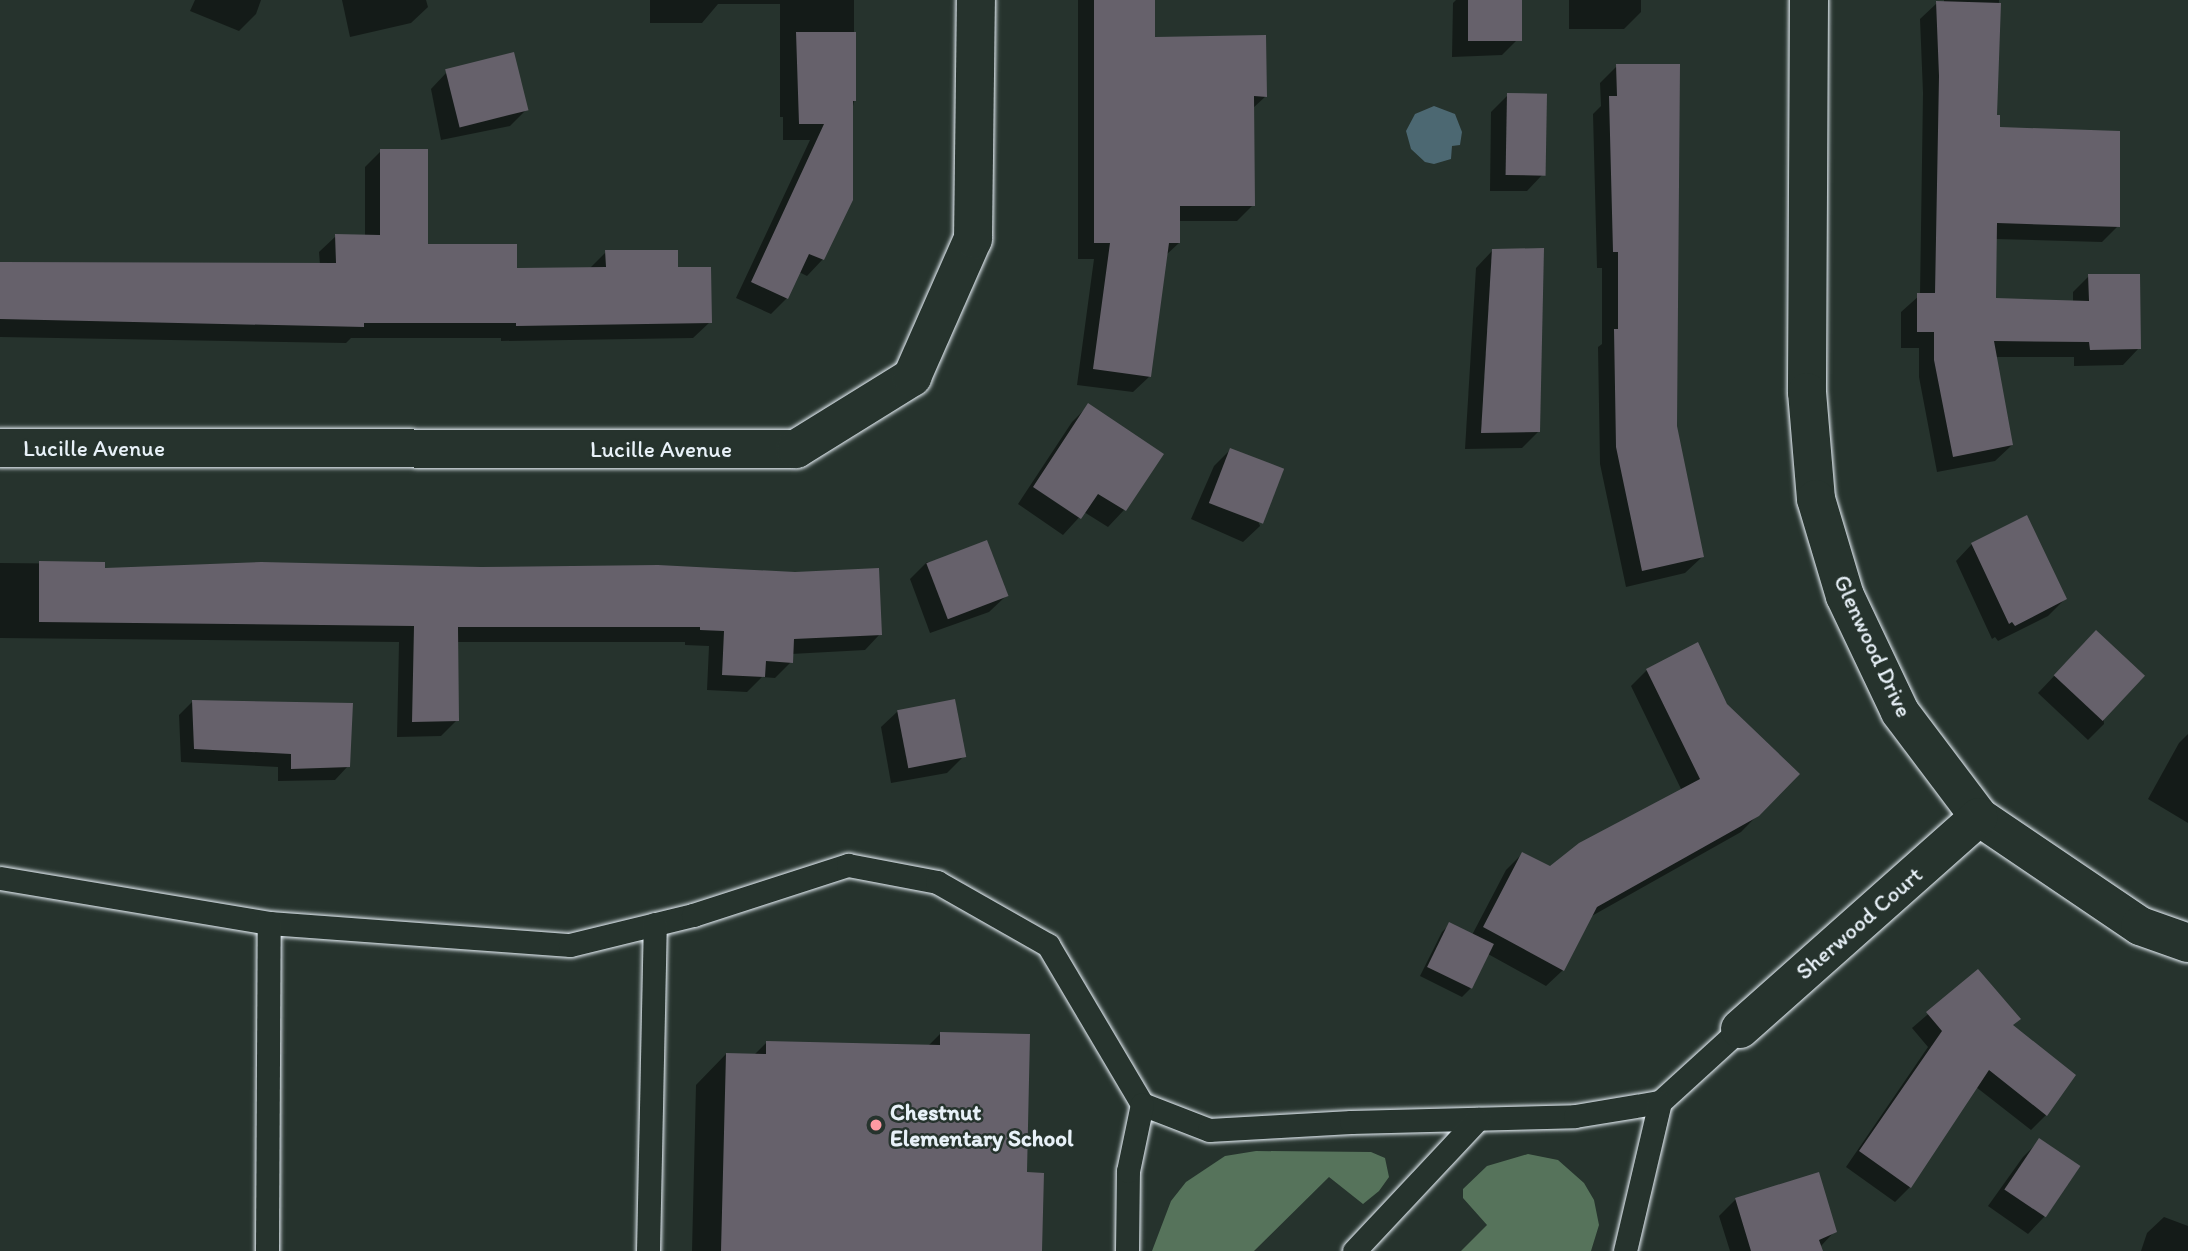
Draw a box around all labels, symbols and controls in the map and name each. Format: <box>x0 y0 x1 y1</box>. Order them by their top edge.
street label: Lucille Avenue <box>23 434 165 462</box>
street label: Lucille Avenue <box>590 435 732 463</box>
street label: Glenwood Drive <box>1828 570 1918 722</box>
street label: Sherwood Court <box>1790 861 1928 985</box>
place label: Chestnut Elementary School <box>890 1098 1073 1152</box>
marker: Chestnut Elementary School <box>868 1117 884 1133</box>

